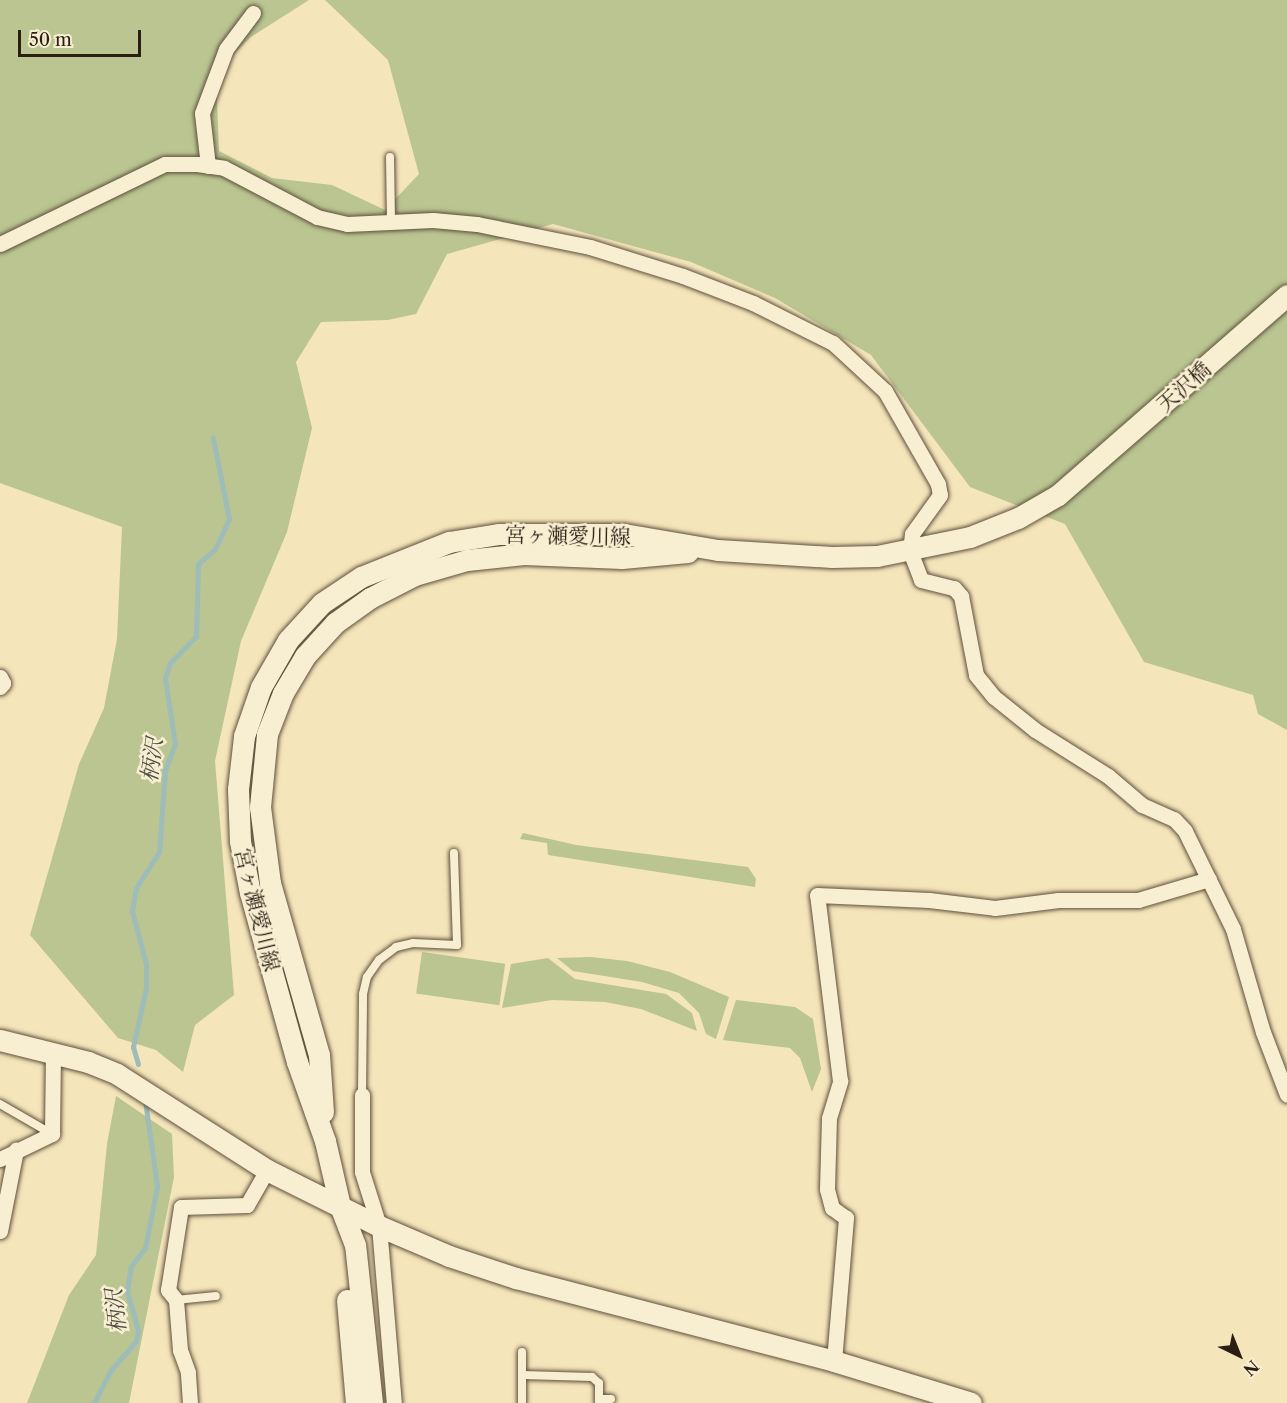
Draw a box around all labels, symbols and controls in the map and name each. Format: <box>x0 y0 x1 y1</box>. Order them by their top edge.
scale bar <box>21 18 144 56</box>
text: 50 m <box>29 29 72 51</box>
street label: 天沢橋 <box>1152 357 1216 417</box>
street label: 宮ヶ瀬愛川線 <box>505 522 631 550</box>
water label: 柄沢 <box>136 736 168 784</box>
street label: 宮ヶ瀬愛川線 <box>230 846 284 974</box>
water label: 柄沢 <box>101 1288 131 1334</box>
north arrow <box>1209 1325 1269 1385</box>
text: N <box>1239 1356 1263 1380</box>

